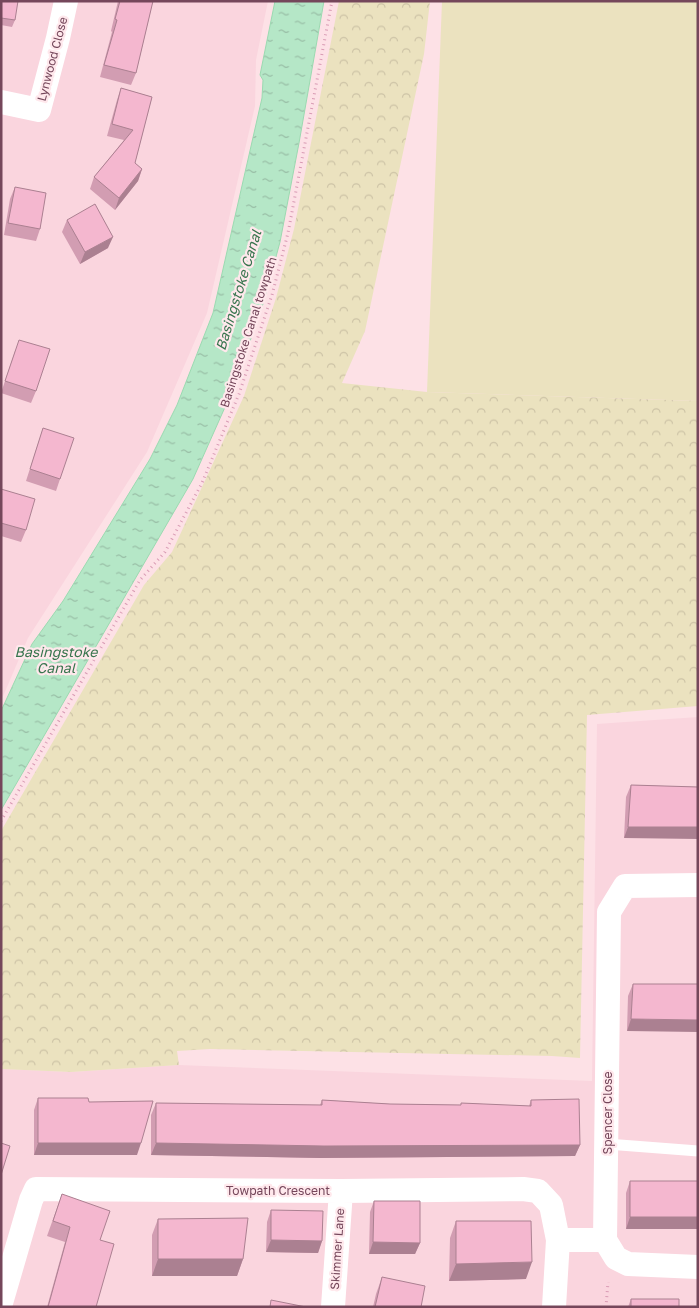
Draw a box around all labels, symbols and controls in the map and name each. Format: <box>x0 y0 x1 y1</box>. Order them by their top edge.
street label: Lynwood Close <box>34 15 70 103</box>
water label: Basingstoke Canal <box>212 227 265 352</box>
street label: Basingstoke Canal towpath <box>216 255 280 409</box>
water label: Basingstoke Canal <box>15 643 98 676</box>
street label: Spencer Close <box>600 1071 615 1154</box>
street label: Towpath Crescent <box>226 1183 330 1198</box>
street label: Skimmer Lane <box>327 1208 347 1290</box>

